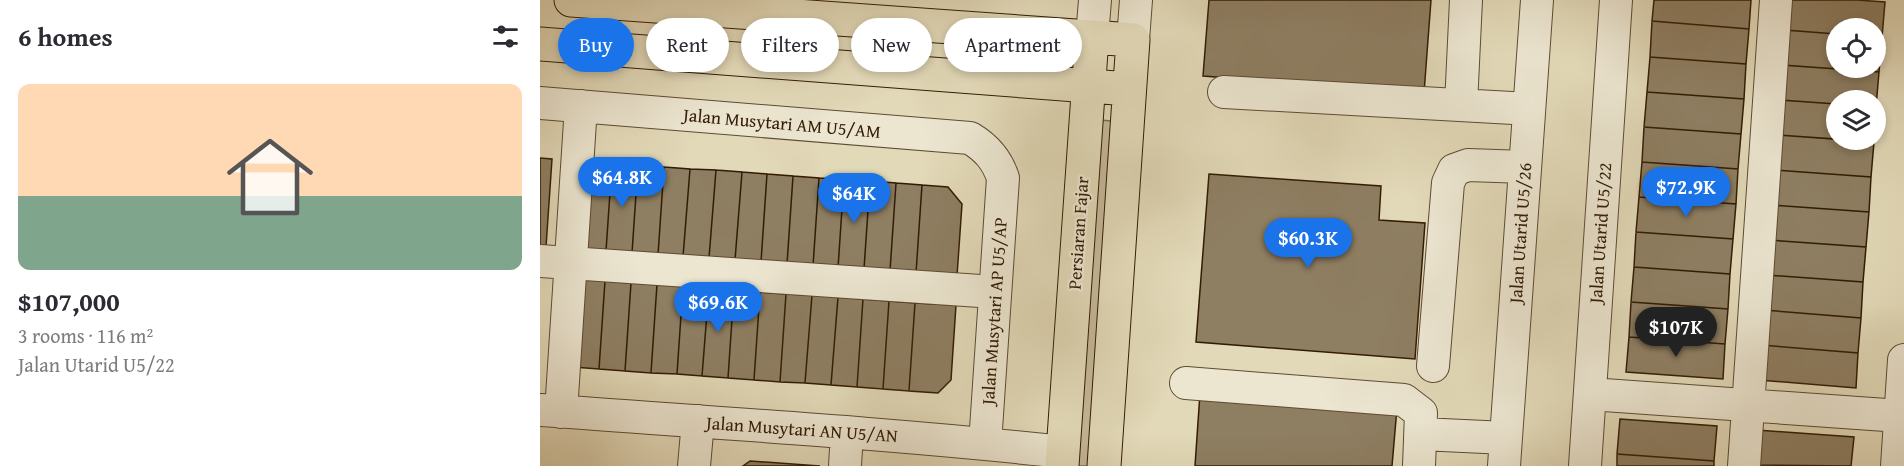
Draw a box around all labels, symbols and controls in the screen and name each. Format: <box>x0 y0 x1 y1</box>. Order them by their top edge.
text: 6 homes <box>18 17 113 56</box>
chip: Buy <box>558 18 634 72</box>
chip: Rent <box>646 18 729 72</box>
chip: Filters <box>741 18 839 72</box>
chip: New <box>851 18 932 72</box>
chip: Apartment <box>944 18 1082 72</box>
map controls <box>1826 18 1886 150</box>
button: locate <box>1826 18 1886 78</box>
icon: filters <box>489 20 522 53</box>
button: layers <box>1826 90 1886 150</box>
street label: Jalan Musytari AM U5/AM <box>680 101 882 145</box>
icon: home <box>216 123 324 231</box>
pin: $64.8K <box>573 157 671 208</box>
text: $64.8K <box>592 162 652 191</box>
street label: Jalan Utarid U5/26 <box>1501 162 1538 306</box>
street label: Jalan Utarid U5/22 <box>1581 162 1618 306</box>
pin: $72.9K <box>1637 167 1735 218</box>
text: $72.9K <box>1656 172 1716 201</box>
pin: $64K <box>818 173 890 224</box>
street label: Persiaran Fajar <box>1061 175 1095 291</box>
text: $64K <box>832 178 876 207</box>
street label: Jalan Musytari AP U5/AP <box>974 216 1014 408</box>
pin: $60.3K <box>1259 218 1357 269</box>
text: $60.3K <box>1278 223 1338 252</box>
text: $107,000 <box>18 282 120 321</box>
pin: $69.6K <box>669 282 767 333</box>
text: $69.6K <box>688 287 748 316</box>
pin: $107K <box>1634 307 1718 358</box>
text: $107K <box>1649 312 1703 341</box>
text: 3 rooms · 116 m² <box>18 321 153 350</box>
text: Jalan Utarid U5/22 <box>18 350 175 379</box>
street label: Jalan Musytari AN U5/AN <box>703 409 899 449</box>

